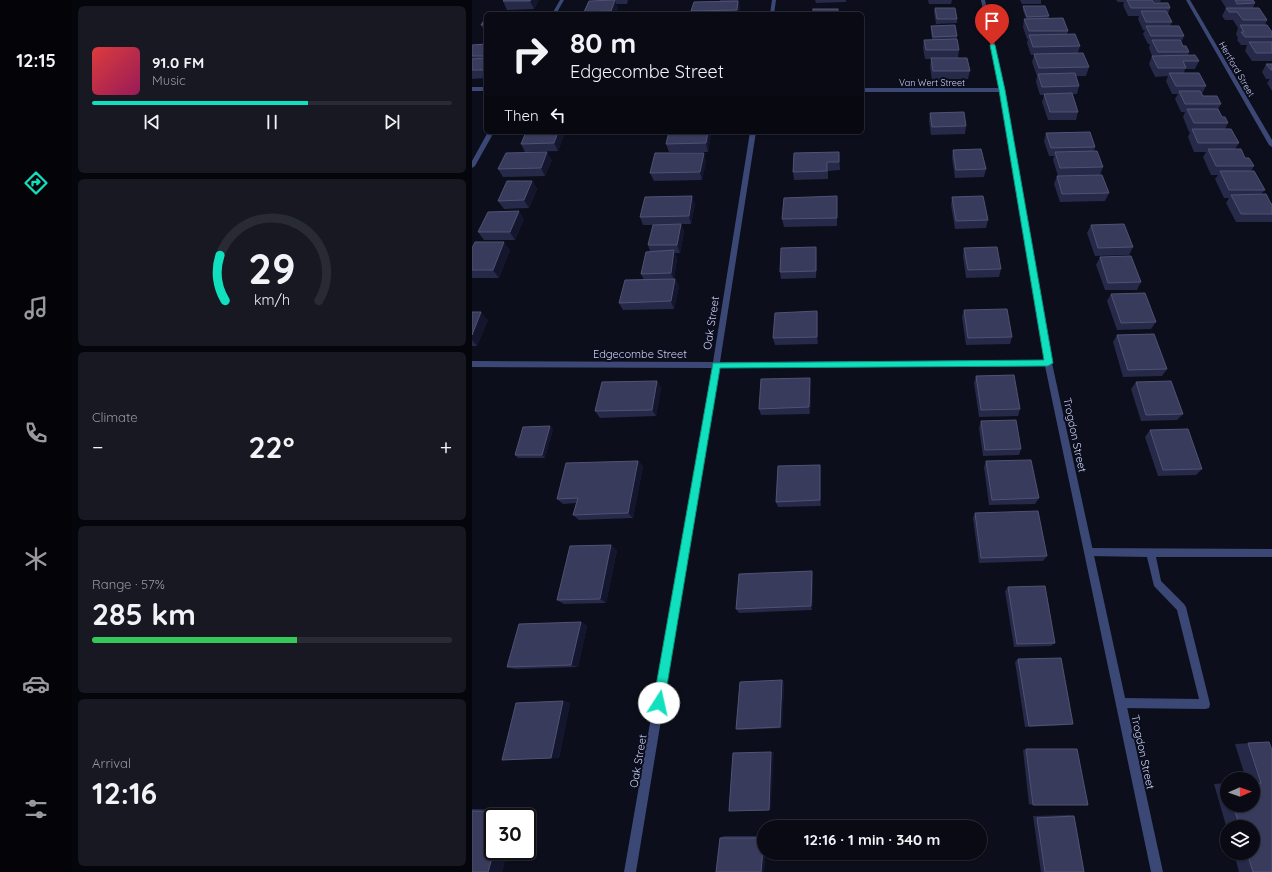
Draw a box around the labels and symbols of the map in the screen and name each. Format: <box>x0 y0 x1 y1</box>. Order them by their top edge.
pin <box>975 4 1009 45</box>
street label: Hertford Street <box>1217 39 1257 99</box>
street label: Van Wert Street <box>899 77 965 88</box>
street label: Oak Street <box>700 295 722 351</box>
street label: Edgecombe Street <box>593 347 687 361</box>
street label: Trogdon Street <box>1060 396 1090 474</box>
position arrow <box>638 682 680 724</box>
street label: Trogdon Street <box>1128 713 1158 791</box>
street label: Oak Street <box>626 733 650 789</box>
north arrow <box>1220 772 1260 812</box>
speed limit sign: 30 <box>484 808 536 860</box>

